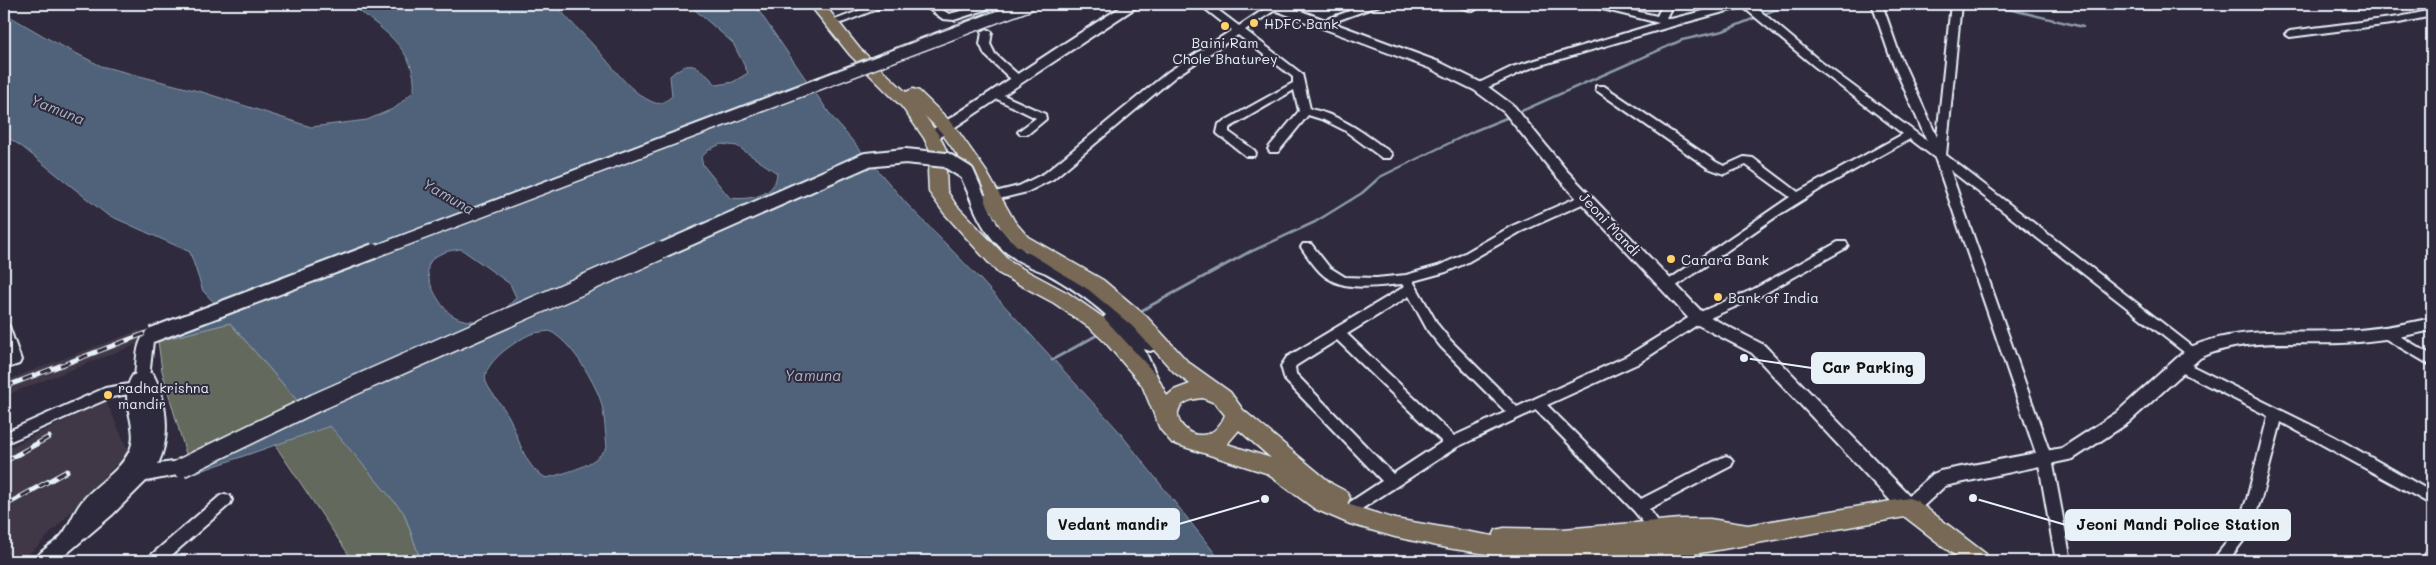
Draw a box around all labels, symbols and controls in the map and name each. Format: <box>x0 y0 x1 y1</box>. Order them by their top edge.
place label: HDFC Bank <box>1264 14 1339 33</box>
marker: HDFC Bank <box>1248 17 1260 29</box>
marker: Baini Ram Chole Bhaturey <box>1219 20 1231 32</box>
place label: Baini Ram Chole Bhaturey <box>1173 33 1278 68</box>
water label: Yamuna <box>28 89 88 129</box>
water label: Yamuna <box>419 173 479 219</box>
street label: Jeoni Mandi <box>1575 188 1645 260</box>
place label: Canara Bank <box>1681 250 1769 269</box>
marker: Canara Bank <box>1665 253 1677 265</box>
place label: Bank of India <box>1728 288 1819 307</box>
marker: Bank of India <box>1712 291 1724 303</box>
callout: Car Parking <box>1812 353 1924 383</box>
text: Car Parking <box>1822 357 1914 377</box>
water label: Yamuna <box>785 365 842 385</box>
place label: radhakrishna mandir <box>118 378 209 413</box>
marker: radhakrishna mandir <box>102 389 114 401</box>
callout: Vedant mandir <box>1048 509 1179 539</box>
callout: Jeoni Mandi Police Station <box>2066 510 2290 540</box>
text: Vedant mandir <box>1058 514 1168 534</box>
text: Jeoni Mandi Police Station <box>2076 514 2280 534</box>

